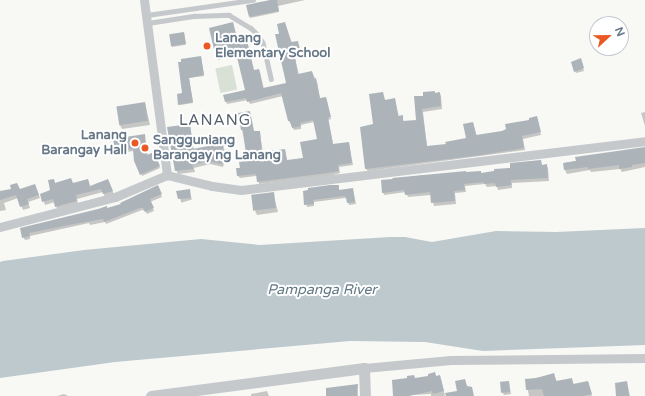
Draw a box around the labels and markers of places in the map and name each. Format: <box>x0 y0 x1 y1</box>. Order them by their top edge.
place label: Lanang Elementary School <box>215 31 330 62</box>
marker: Lanang Elementary School <box>202 41 212 51</box>
place label: Lanang Barangay Hall <box>41 128 127 159</box>
place label: Sangguniang Barangay ng Lanang <box>153 133 281 164</box>
marker: Lanang Barangay Hall <box>130 138 140 148</box>
marker: Sangguniang Barangay ng Lanang <box>140 143 150 153</box>

